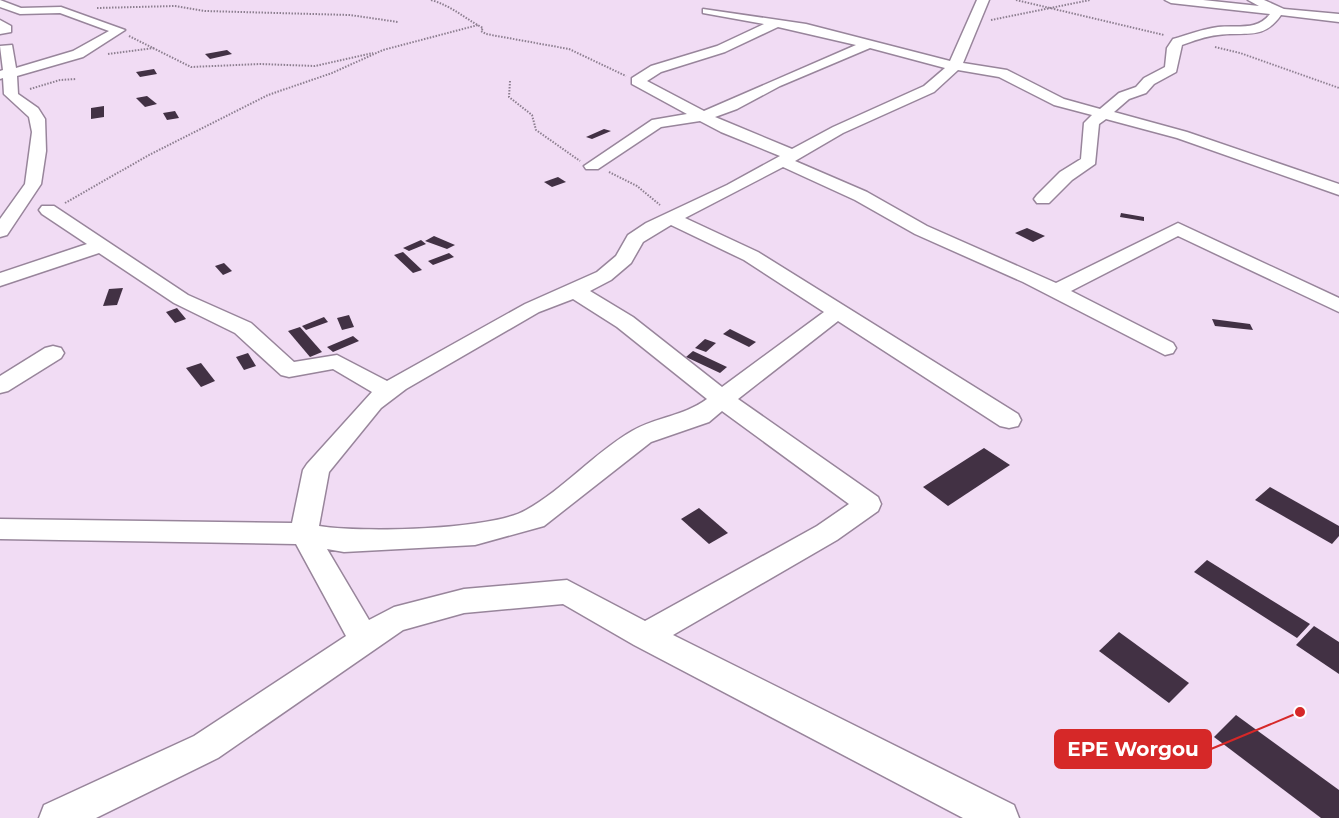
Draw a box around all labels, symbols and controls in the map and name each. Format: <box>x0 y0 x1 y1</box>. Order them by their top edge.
callout: EPE Worgou <box>1055 730 1211 768</box>
text: EPE Worgou <box>1067 737 1199 761</box>

